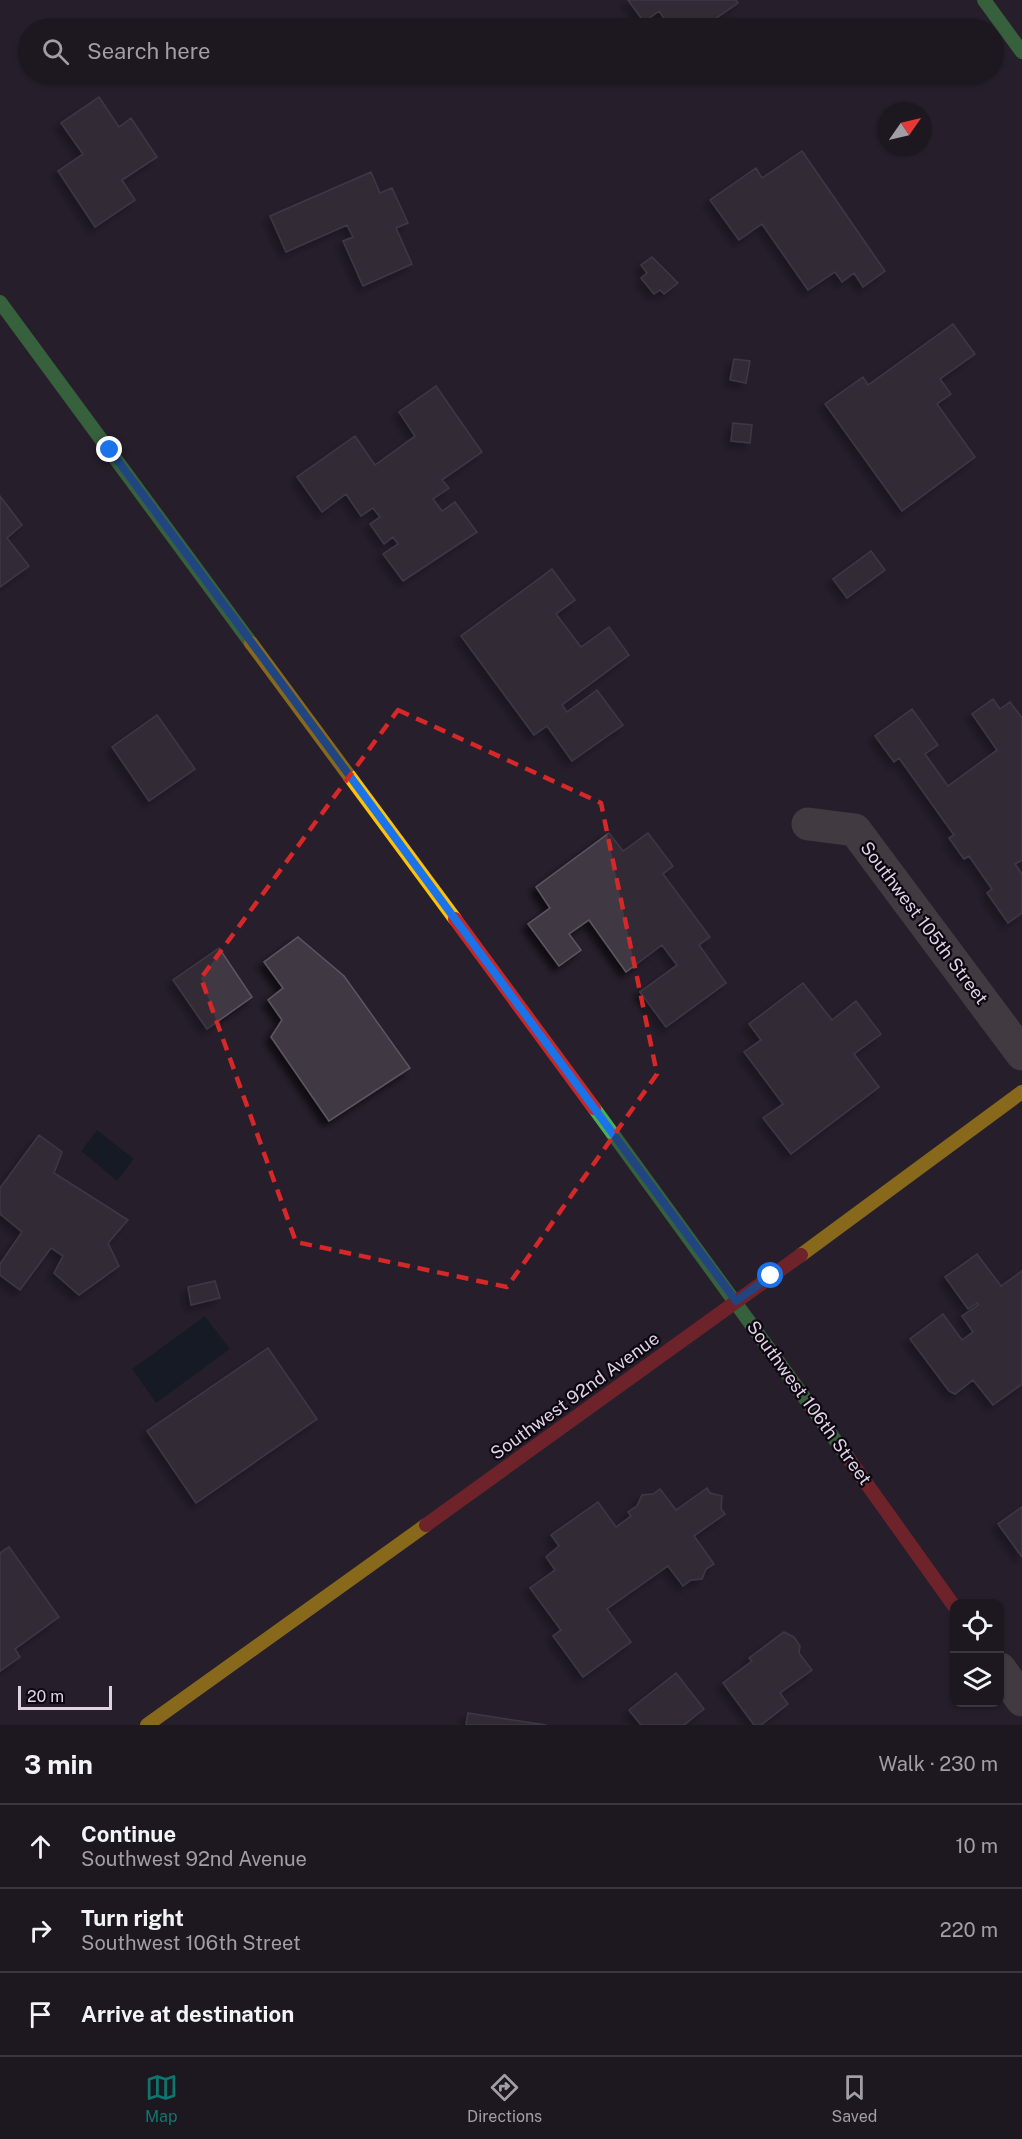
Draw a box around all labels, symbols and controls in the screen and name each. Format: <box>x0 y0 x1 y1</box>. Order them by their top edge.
search box <box>18 18 1004 84</box>
icon: search <box>39 35 72 68</box>
text: Search here <box>87 38 211 64</box>
north arrow <box>878 102 932 156</box>
route end <box>96 436 122 462</box>
street label: Southwest 105th Street <box>856 837 992 1008</box>
route start <box>757 1262 783 1288</box>
street label: Southwest 106th Street <box>743 1317 876 1489</box>
street label: Southwest 92nd Avenue <box>486 1327 663 1464</box>
map controls <box>950 1599 1004 1707</box>
button: locate <box>950 1599 1004 1653</box>
button: layers <box>950 1653 1004 1707</box>
scale bar <box>18 1683 112 1710</box>
text: 20 m <box>27 1687 64 1706</box>
text: 3 min <box>24 1749 93 1780</box>
text: Walk · 230 m <box>879 1752 998 1776</box>
text: Continue <box>81 1821 176 1847</box>
icon: ahead <box>24 1830 57 1863</box>
text: 10 m <box>955 1834 998 1858</box>
text: Southwest 92nd Avenue <box>81 1847 307 1871</box>
text: Turn right <box>81 1905 184 1931</box>
icon: right <box>24 1914 57 1947</box>
text: 220 m <box>940 1918 998 1942</box>
text: Southwest 106th Street <box>81 1931 301 1955</box>
icon: arrive <box>24 1998 57 2031</box>
text: Arrive at destination <box>81 2001 294 2027</box>
tab: Map <box>145 2071 178 2126</box>
tab: Directions <box>467 2071 542 2126</box>
tab: Saved <box>832 2071 877 2126</box>

